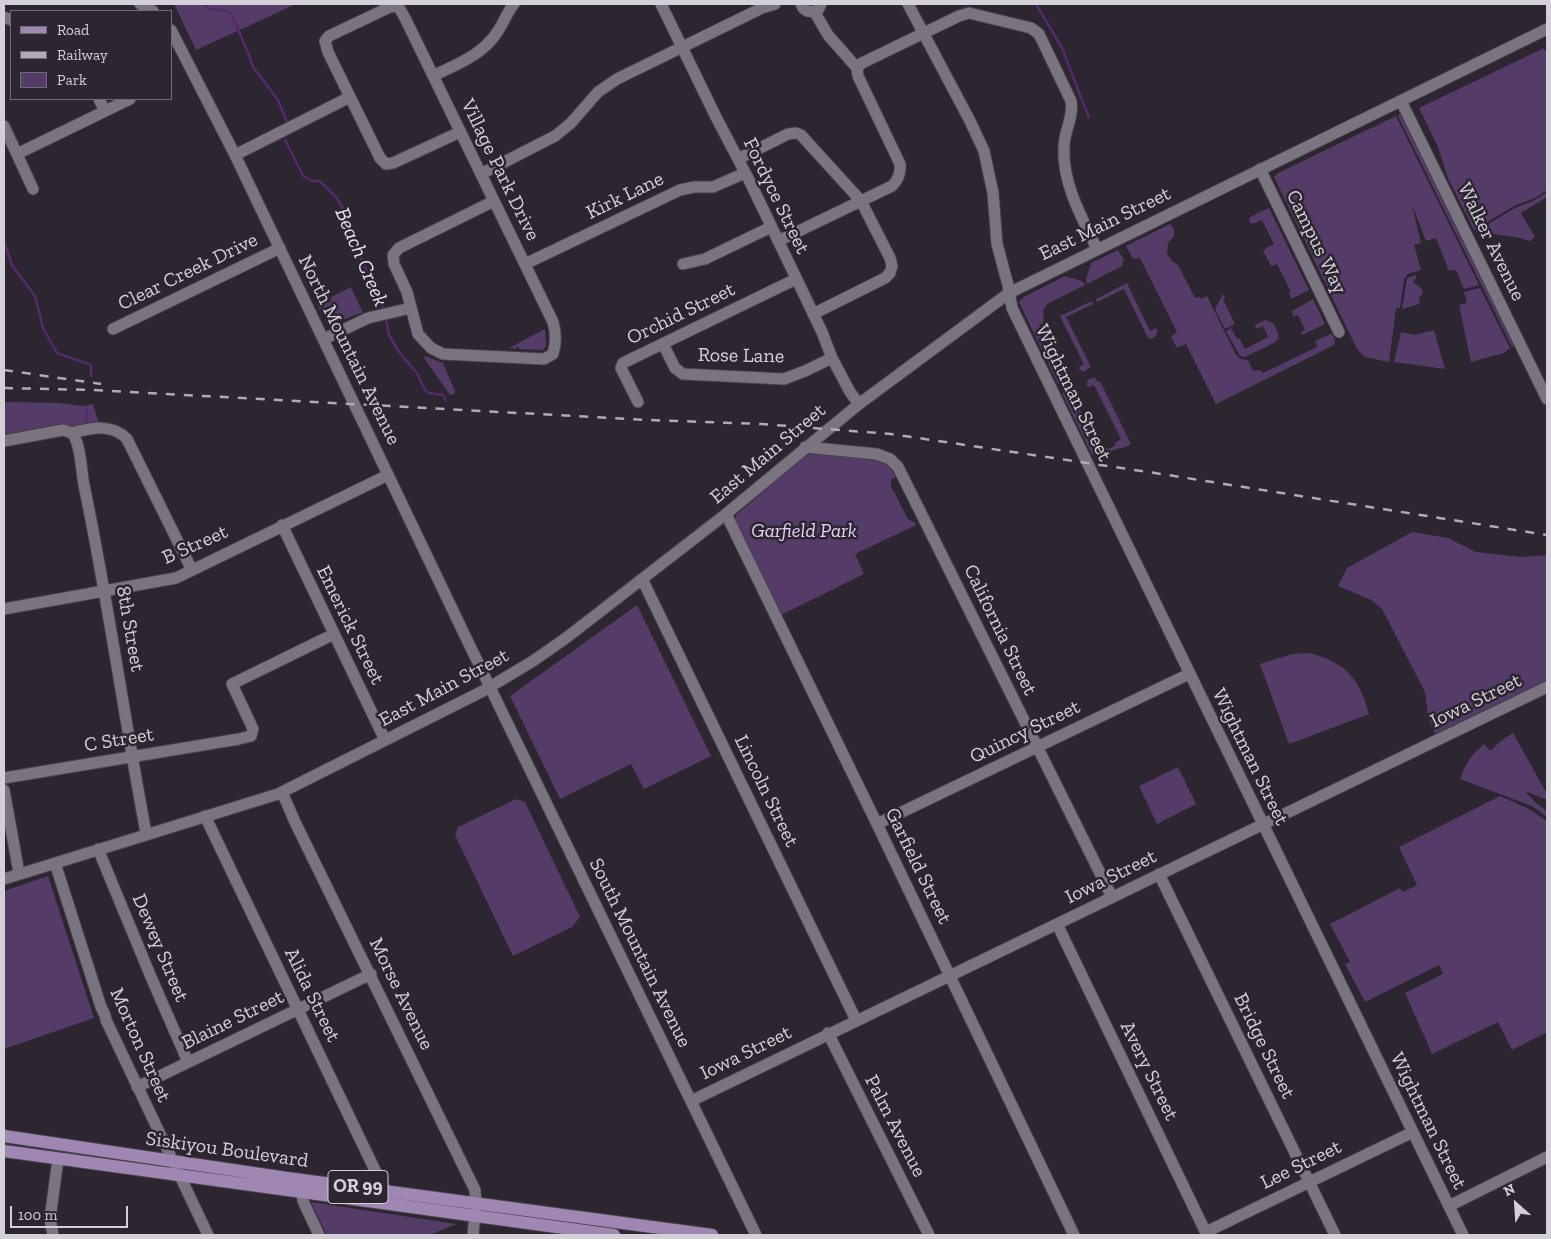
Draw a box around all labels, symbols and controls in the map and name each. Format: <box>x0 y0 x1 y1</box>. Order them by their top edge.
legend <box>10 10 172 100</box>
text: Road <box>57 21 89 39</box>
text: Railway <box>57 46 108 64</box>
text: Park <box>57 71 87 89</box>
street label: Village Park Drive <box>455 95 545 245</box>
street label: Fordyce Street <box>738 134 814 258</box>
street label: Kirk Lane <box>582 167 668 225</box>
street label: Walker Avenue <box>1452 179 1530 305</box>
street label: East Main Street <box>1035 182 1175 266</box>
street label: Campus Way <box>1281 186 1351 298</box>
water label: Beach Creek <box>329 204 393 310</box>
street label: Clear Creek Drive <box>114 228 262 316</box>
street label: North Mountain Avenue <box>293 251 405 449</box>
street label: Orchid Street <box>623 278 739 350</box>
street label: Wightman Street <box>1030 321 1116 465</box>
street label: Rose Lane <box>698 343 784 369</box>
street label: East Main Street <box>705 399 831 509</box>
park label: Garfield Park <box>751 519 857 543</box>
street label: B Street <box>158 520 232 570</box>
street label: California Street <box>958 561 1042 699</box>
street label: Emerick Street <box>311 562 389 688</box>
street label: 8th Street <box>111 584 149 674</box>
street label: East Main Street <box>375 644 513 732</box>
street label: Iowa Street <box>1427 669 1525 733</box>
street label: Wightman Street <box>1207 685 1293 829</box>
street label: Quincy Street <box>966 695 1084 769</box>
street label: C Street <box>82 723 156 757</box>
street label: Lincoln Street <box>729 731 803 851</box>
street label: Garfield Street <box>880 804 956 928</box>
street label: Iowa Street <box>1062 845 1160 909</box>
street label: South Mountain Avenue <box>584 855 696 1051</box>
street label: Dewey Street <box>127 890 193 1006</box>
street label: Morse Avenue <box>363 934 439 1054</box>
street label: Alida Street <box>279 944 345 1046</box>
street label: Morton Street <box>104 984 176 1106</box>
street label: Blaine Street <box>178 985 288 1055</box>
street label: Bridge Street <box>1228 989 1300 1103</box>
street label: Avery Street <box>1115 1018 1183 1124</box>
street label: Iowa Street <box>697 1021 795 1085</box>
street label: Wightman Street <box>1385 1049 1471 1193</box>
street label: Palm Avenue <box>859 1071 931 1181</box>
street label: Siskiyou Boulevard <box>144 1127 310 1173</box>
street label: Lee Street <box>1257 1135 1345 1195</box>
road number: OR 99 <box>328 1170 388 1204</box>
north arrow <box>1491 1179 1541 1229</box>
text: N <box>1501 1180 1518 1200</box>
scale bar <box>12 1196 130 1228</box>
text: 100 m <box>18 1206 57 1224</box>

